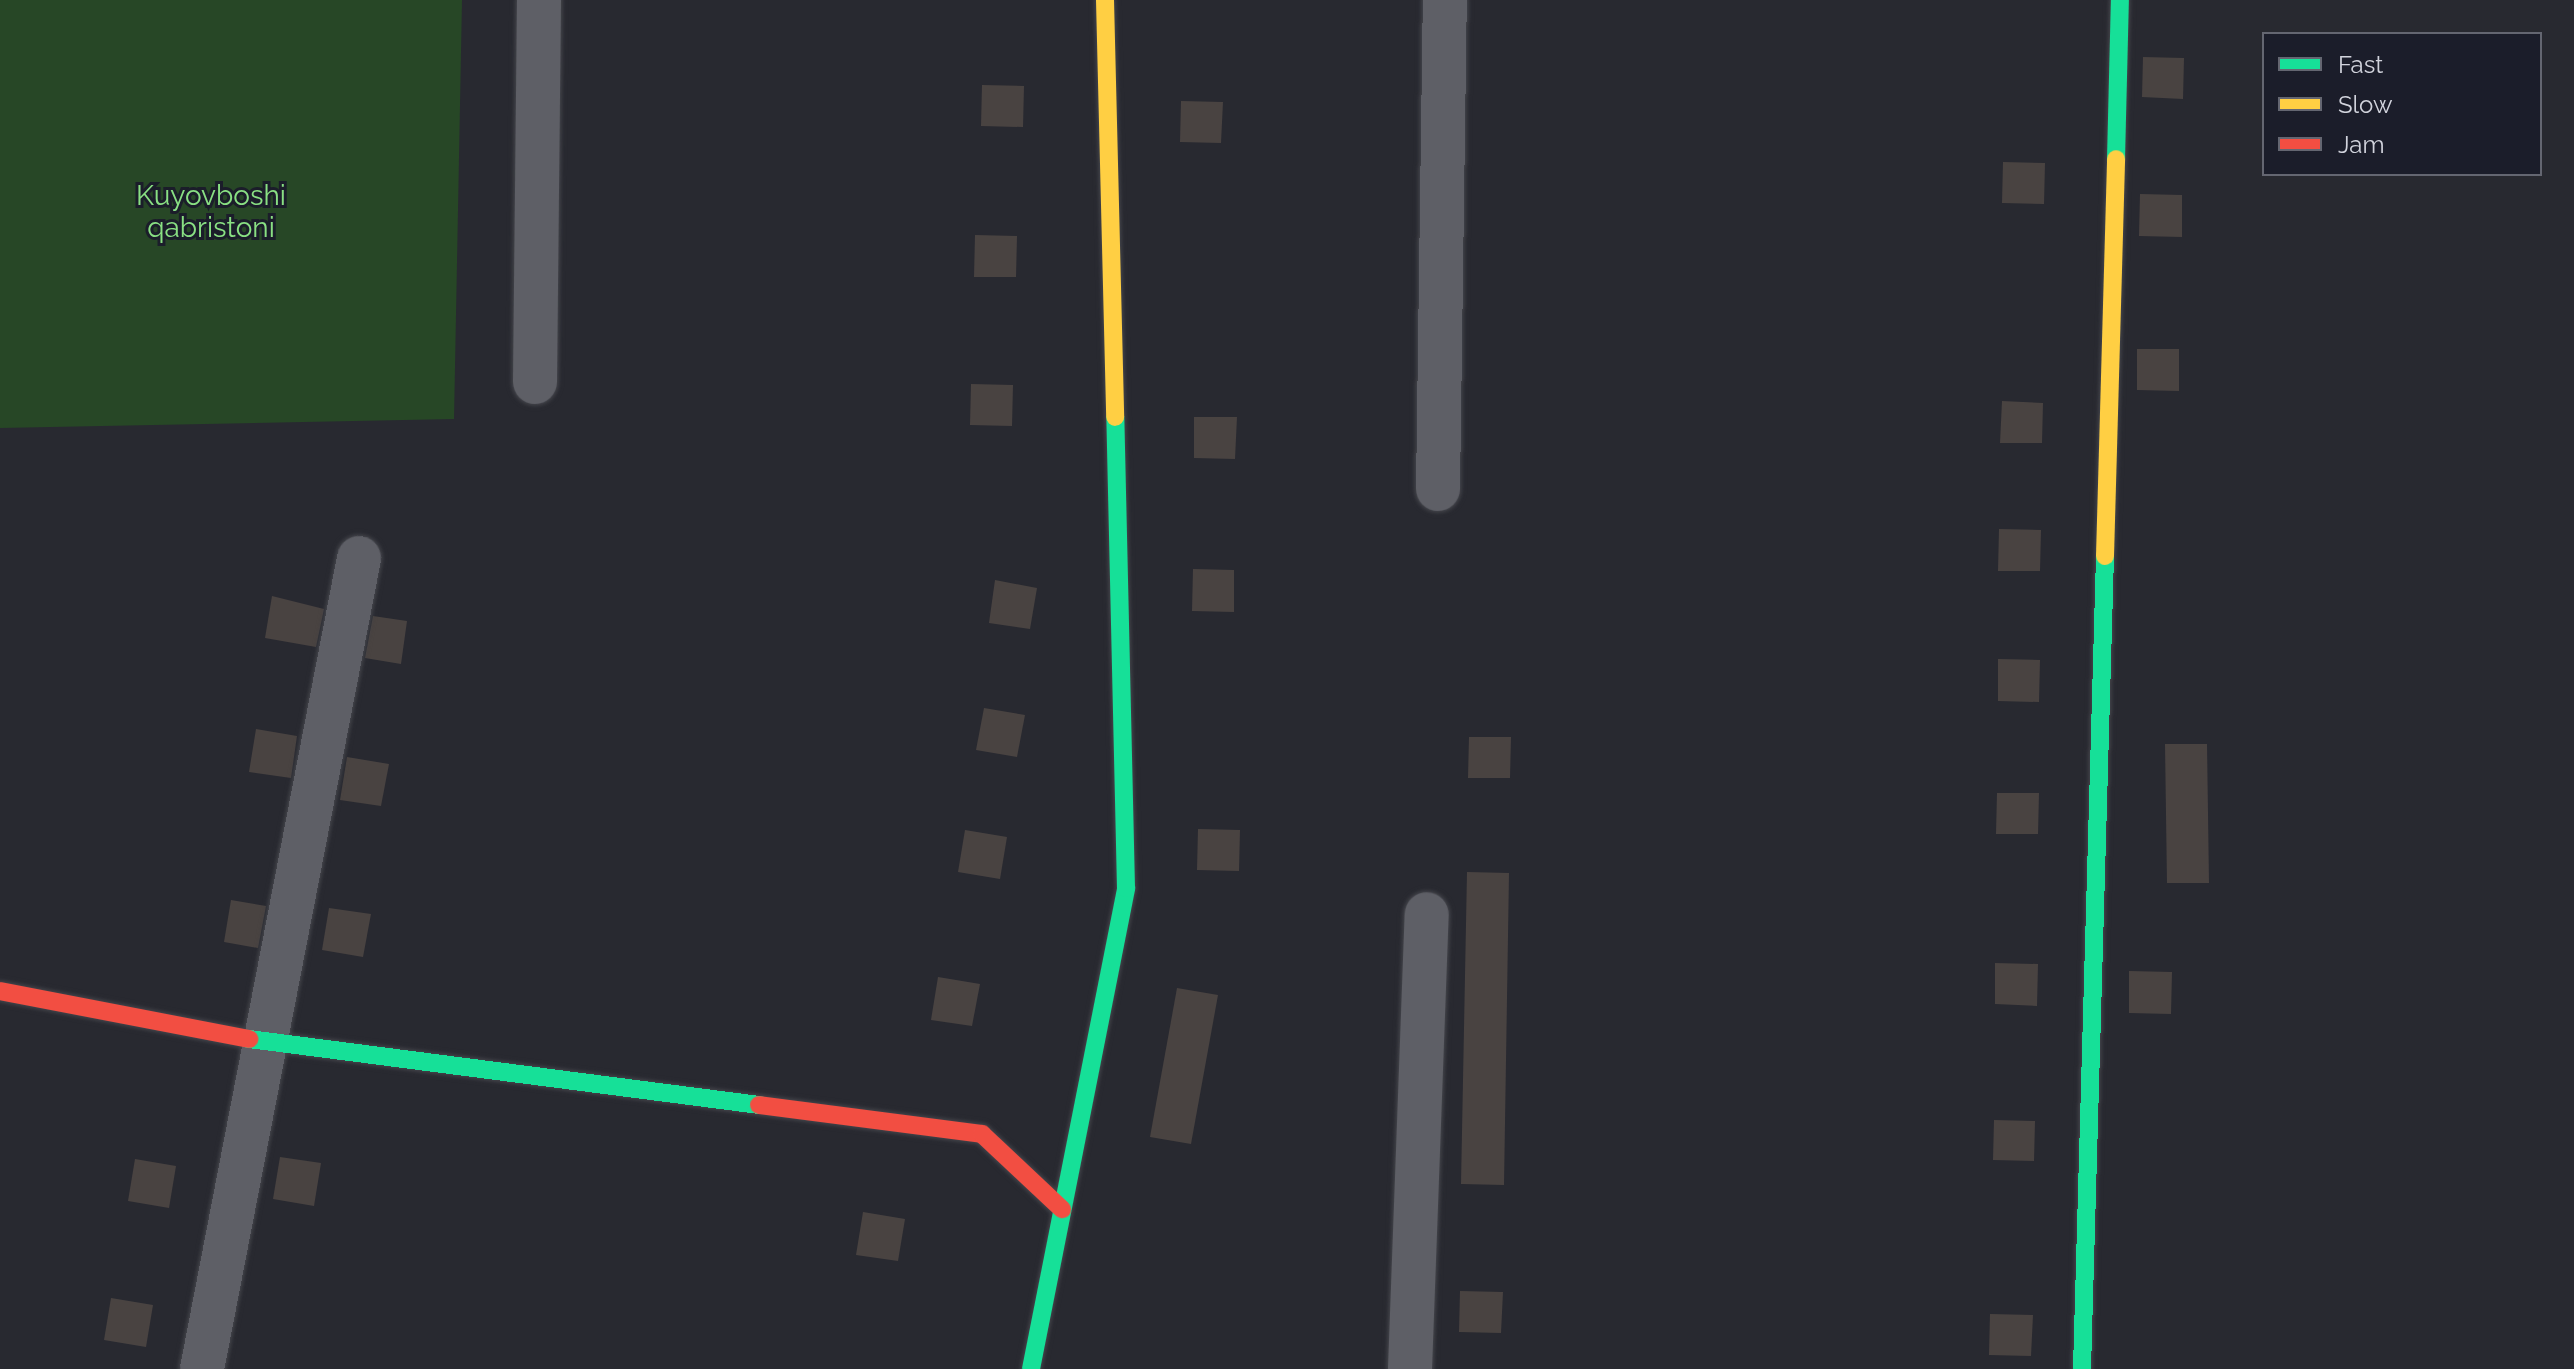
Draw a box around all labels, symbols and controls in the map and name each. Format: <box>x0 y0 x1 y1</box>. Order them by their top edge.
legend <box>2262 32 2542 176</box>
text: Fast <box>2338 50 2383 79</box>
text: Slow <box>2338 90 2392 119</box>
text: Jam <box>2338 130 2384 159</box>
park label: Kuyovboshi qabristoni <box>136 179 286 245</box>

